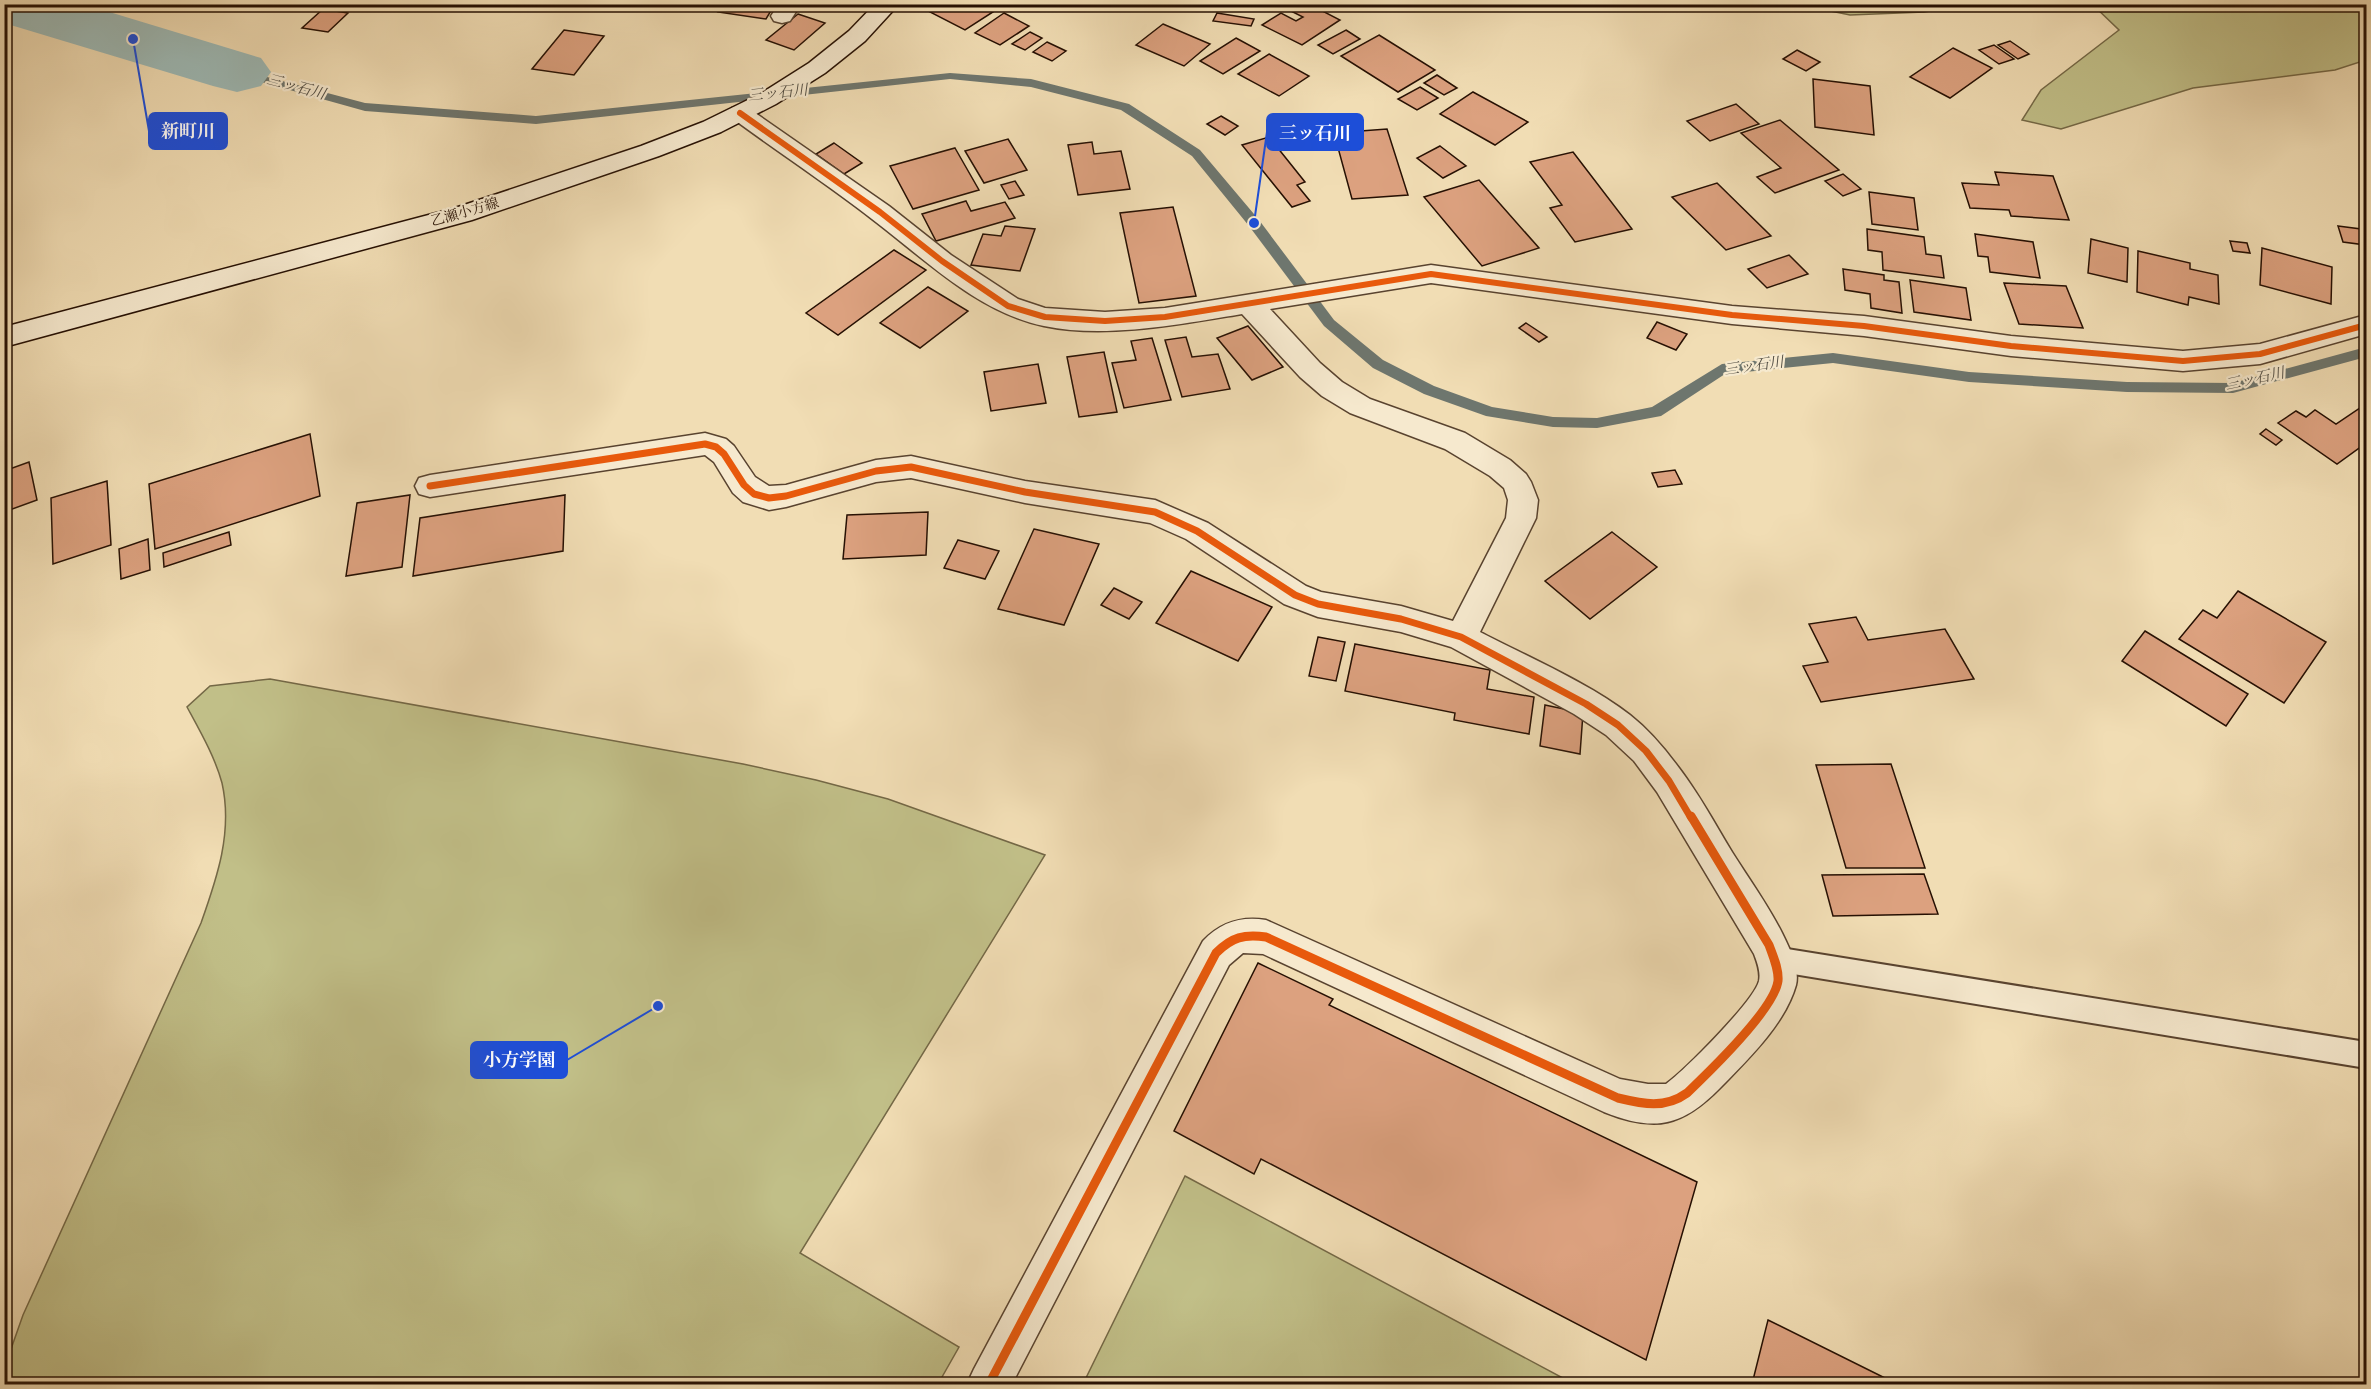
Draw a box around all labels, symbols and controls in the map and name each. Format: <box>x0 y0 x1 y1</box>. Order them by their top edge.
water label: 三ッ石川 <box>264 70 330 106</box>
water label: 三ッ石川 <box>747 80 811 108</box>
callout: 新町川 <box>149 113 227 149</box>
callout: 三ッ石川 <box>1267 114 1363 150</box>
text: 新町川 <box>161 120 215 145</box>
text: 三ッ石川 <box>1279 122 1351 147</box>
street label: 乙瀬小方線 <box>429 194 501 232</box>
water label: 三ッ石川 <box>1723 352 1787 382</box>
water label: 三ッ石川 <box>2223 363 2288 397</box>
callout: 小方学園 <box>471 1042 567 1078</box>
text: 小方学園 <box>483 1049 555 1074</box>

